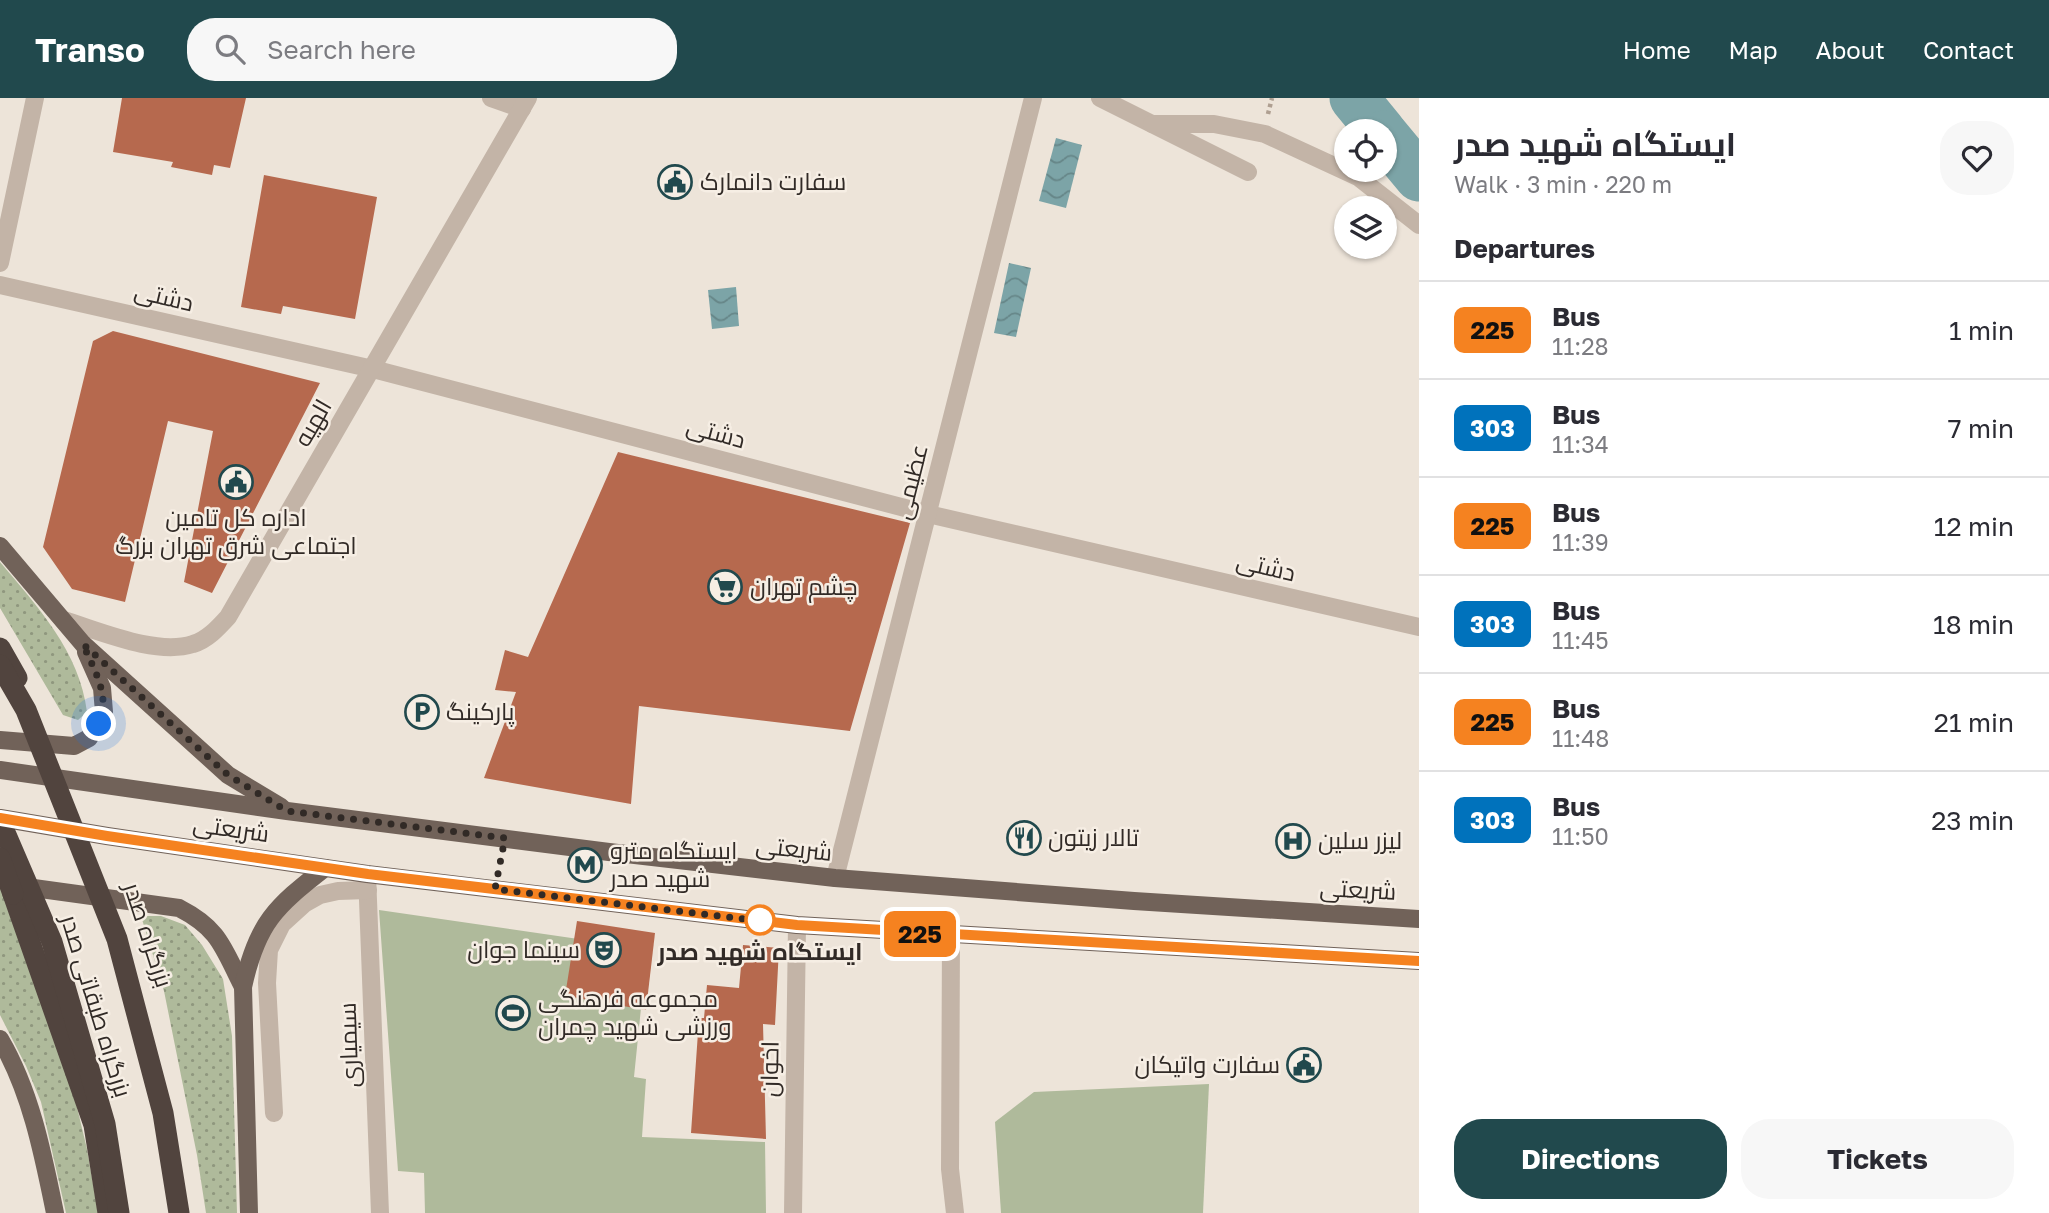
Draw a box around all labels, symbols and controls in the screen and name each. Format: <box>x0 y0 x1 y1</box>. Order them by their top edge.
search box <box>187 18 677 81</box>
text: Transo <box>35 30 145 69</box>
icon: search <box>211 30 249 68</box>
text: Search here <box>267 34 416 65</box>
text: Home <box>1623 35 1691 64</box>
text: Map <box>1729 35 1778 64</box>
text: About <box>1816 35 1885 64</box>
text: Contact <box>1923 35 2014 64</box>
map controls <box>1334 119 1397 259</box>
button: locate <box>1334 119 1397 182</box>
button: heart <box>1940 121 2014 195</box>
text: ایستگاه شهید صدر <box>1454 124 1736 163</box>
public building icon: سفارت دانمارک <box>656 163 694 201</box>
place label: سفارت دانمارک <box>700 166 846 195</box>
text: Walk · 3 min · 220 m <box>1454 170 1672 198</box>
button: layers <box>1334 196 1397 259</box>
text: Departures <box>1454 233 1595 264</box>
street label: دشتی <box>132 275 197 317</box>
text: Bus <box>1552 301 1600 332</box>
text: 225 <box>1471 315 1514 344</box>
text: 1 min <box>1949 315 2014 346</box>
text: 11:28 <box>1552 332 1609 360</box>
street label: الهیه <box>287 393 338 452</box>
text: Bus <box>1552 399 1600 430</box>
street label: دشتی <box>684 410 749 454</box>
text: 303 <box>1470 413 1515 442</box>
text: 7 min <box>1948 413 2014 444</box>
text: 11:34 <box>1552 430 1609 458</box>
street label: عظیمی <box>886 441 934 523</box>
public building icon: اداره کل تامین اجتماعی شرق تهران بزرگ <box>217 463 255 501</box>
text: Bus <box>1552 497 1600 528</box>
place label: اداره کل تامین اجتماعی شرق تهران بزرگ <box>115 502 357 561</box>
text: 225 <box>1471 511 1514 540</box>
text: 12 min <box>1934 511 2014 542</box>
text: 11:39 <box>1552 528 1609 556</box>
street label: دشتی <box>1234 545 1299 587</box>
supermarket icon: چشم تهران <box>706 568 744 606</box>
place label: چشم تهران <box>750 571 858 603</box>
text: Bus <box>1552 595 1600 626</box>
text: 303 <box>1470 609 1515 638</box>
text: 18 min <box>1933 609 2014 640</box>
text: 11:45 <box>1552 626 1609 654</box>
parking icon: پارکینگ <box>403 693 441 731</box>
text: Bus <box>1552 693 1600 724</box>
place label: پارکینگ <box>446 696 515 728</box>
your location <box>81 706 116 741</box>
text: 225 <box>1471 707 1514 736</box>
text: 21 min <box>1934 707 2014 738</box>
text: 11:48 <box>1552 724 1609 752</box>
text: Bus <box>1552 791 1600 822</box>
text: 303 <box>1470 805 1515 834</box>
text: 23 min <box>1931 805 2014 836</box>
street label: شریعتی <box>191 808 271 848</box>
restaurant icon: تالار زیتون <box>1005 819 1043 857</box>
place label: تالار زیتون <box>1048 822 1139 852</box>
hospital icon: لیزر سلین <box>1274 822 1312 860</box>
text: 11:50 <box>1552 822 1609 850</box>
place label: لیزر سلین <box>1318 825 1402 855</box>
street label: شریعتی <box>754 829 834 867</box>
place label: ایستگاه مترو شهید صدر <box>608 835 737 893</box>
metro station icon: ایستگاه مترو شهید صدر <box>566 846 604 884</box>
street label: شریعتی <box>1319 872 1397 906</box>
street label: بزرگراه صدر <box>118 876 180 991</box>
marker: ایستگاه شهید صدر <box>745 905 775 935</box>
street label: بزرگراه طبقاتی صدر <box>54 909 139 1101</box>
line badge: 225 <box>880 911 960 957</box>
text: 225 <box>898 919 942 948</box>
theatre icon: سینما جوان <box>585 931 623 969</box>
place label: سینما جوان <box>467 934 580 964</box>
place label: ایستگاه شهید صدر <box>656 936 863 966</box>
place label: مجموعه فرهنگی ورزشی شهید چمران <box>538 983 732 1043</box>
sports icon: مجموعه فرهنگی ورزشی شهید چمران <box>494 994 532 1032</box>
street label: سیمیاری <box>332 1002 364 1088</box>
street label: اخوان <box>754 1041 784 1097</box>
public building icon: سفارت واتیکان <box>1285 1046 1323 1084</box>
place label: سفارت واتیکان <box>1135 1049 1280 1079</box>
button: Directions <box>1454 1119 1727 1199</box>
button: Tickets <box>1741 1119 2014 1199</box>

